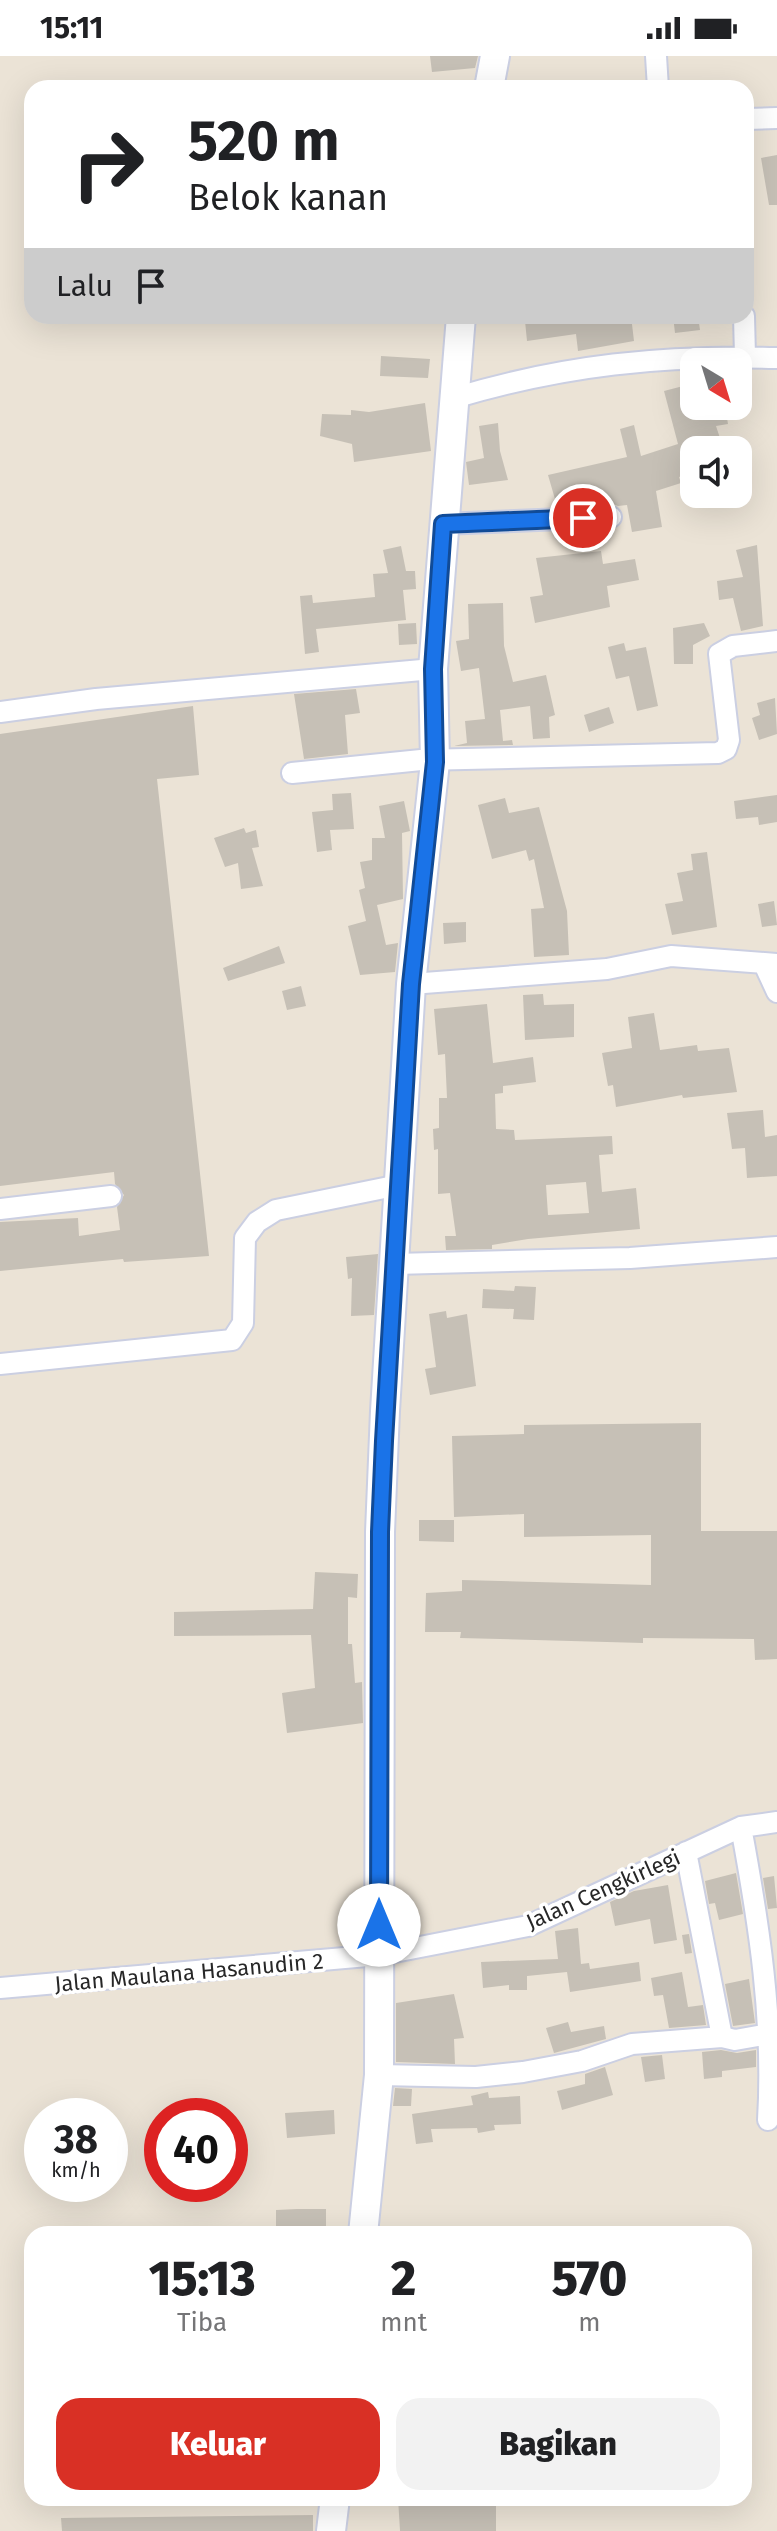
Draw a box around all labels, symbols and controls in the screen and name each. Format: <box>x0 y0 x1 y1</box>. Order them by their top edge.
text: 15:11 <box>40 10 103 46</box>
text: 520 m <box>188 108 340 175</box>
icon: right <box>56 112 160 216</box>
text: Belok kanan <box>188 176 388 220</box>
icon: arrive <box>129 264 173 308</box>
text: Lalu <box>56 268 113 304</box>
north arrow <box>680 348 752 420</box>
map controls <box>680 348 752 508</box>
button: sound <box>680 436 752 508</box>
pin <box>549 484 617 552</box>
icon: arrive <box>561 496 605 540</box>
street label: Jalan Cengkirlegi <box>522 1843 684 1935</box>
position arrow <box>337 1883 421 1967</box>
street label: Jalan Maulana Hasanudin 2 <box>53 1947 325 1998</box>
speed limit sign: 40 <box>144 2098 248 2202</box>
text: 38 <box>54 2116 98 2164</box>
text: km/h <box>51 2158 101 2182</box>
text: 15:13 <box>149 2250 256 2308</box>
text: 2 <box>391 2250 416 2308</box>
text: 570 <box>552 2250 627 2308</box>
text: Tiba <box>177 2307 227 2338</box>
text: mnt <box>380 2307 427 2338</box>
text: m <box>578 2307 601 2338</box>
button: Keluar <box>56 2398 380 2490</box>
button: Bagikan <box>396 2398 720 2490</box>

